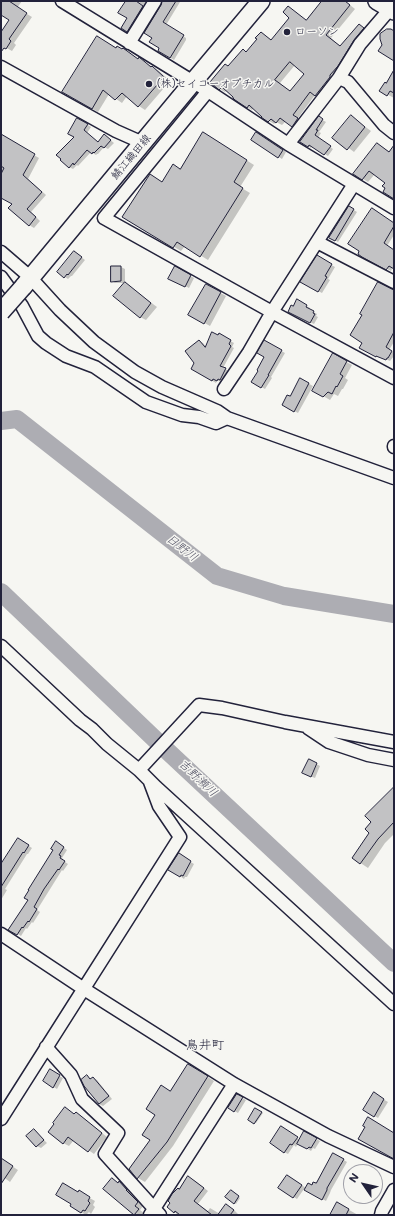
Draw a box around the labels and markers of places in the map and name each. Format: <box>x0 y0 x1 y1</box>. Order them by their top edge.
place label: ローソン <box>295 25 339 39</box>
marker: ローソン <box>282 27 292 37</box>
place label: (株)セイコーオプチカル <box>157 77 274 91</box>
marker: (株)セイコーオプチカル <box>144 79 154 89</box>

